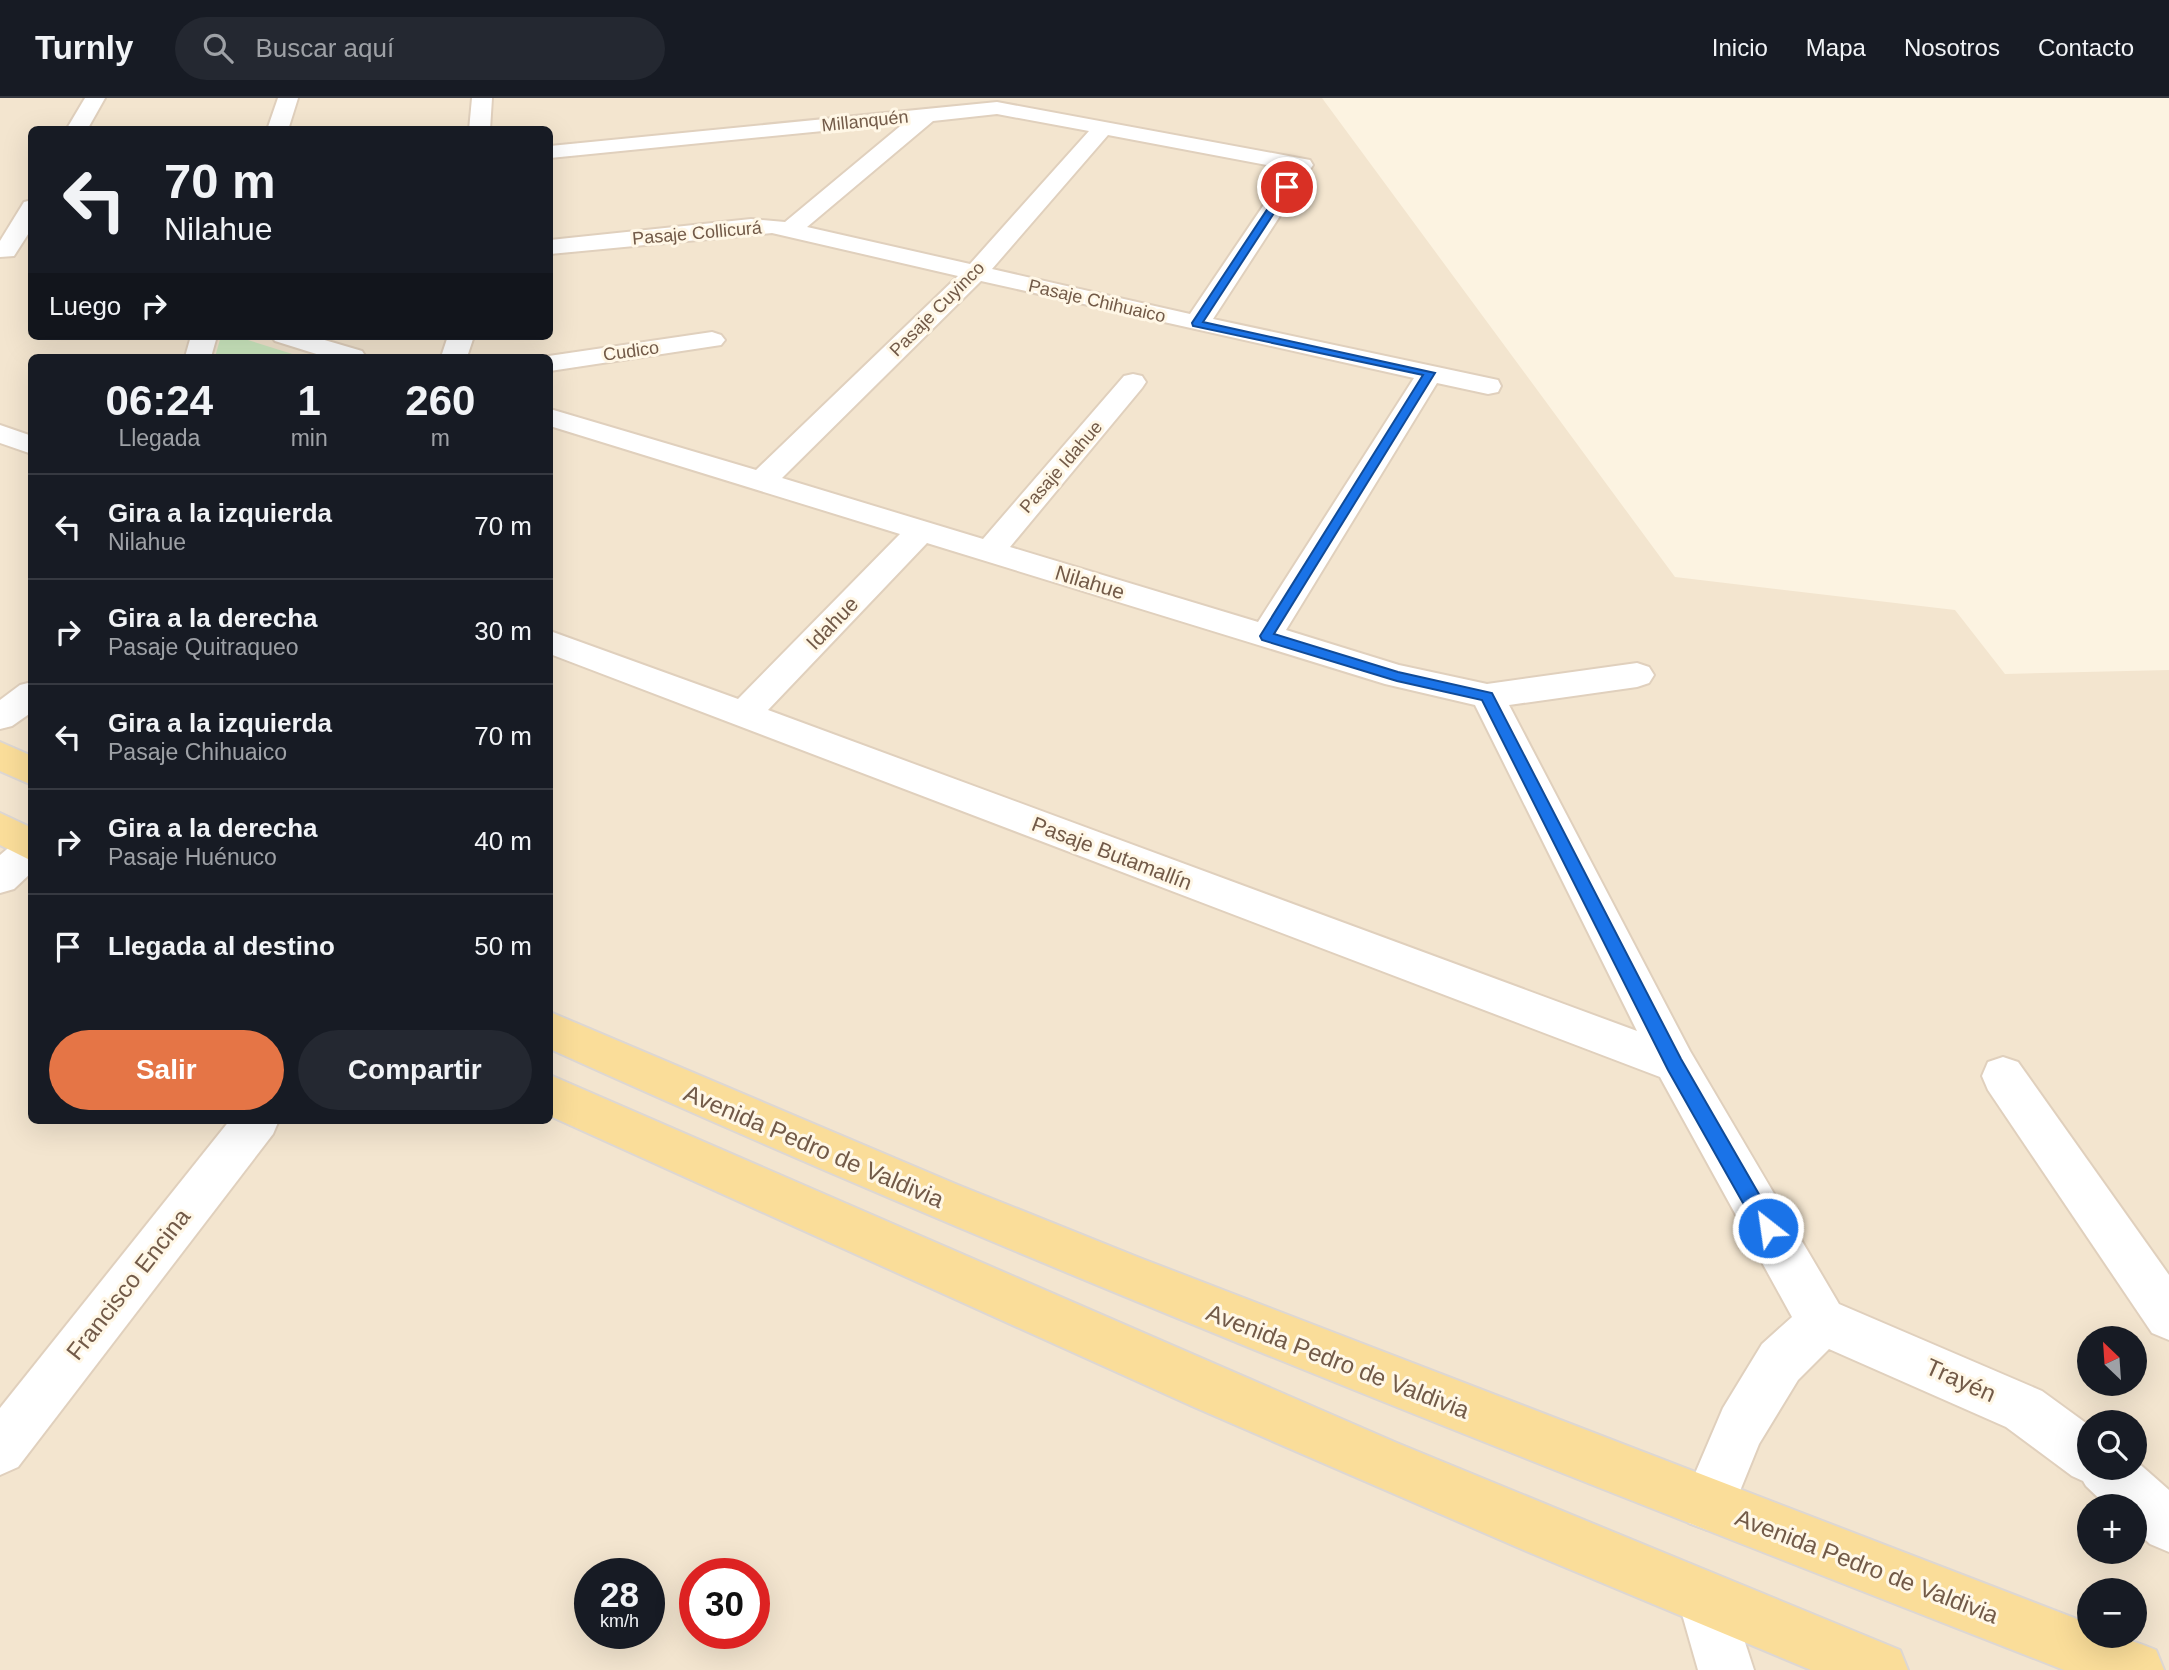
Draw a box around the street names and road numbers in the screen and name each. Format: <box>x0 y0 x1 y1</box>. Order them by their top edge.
street label: Millanquén <box>821 107 909 135</box>
street label: Pasaje Collicurá <box>631 217 764 249</box>
street label: Pasaje Cuyinco <box>886 258 988 360</box>
street label: Pasaje Chihuaico <box>1026 275 1168 327</box>
street label: Cudico <box>602 337 660 365</box>
street label: Pasaje Idahue <box>1016 417 1106 517</box>
street label: Nilahue <box>1053 561 1127 603</box>
street label: Idahue <box>801 592 863 654</box>
street label: Pasaje Butamallín <box>1029 812 1195 894</box>
street label: Avenida Pedro de Valdivia <box>680 1079 948 1213</box>
street label: Francisco Encina <box>61 1203 196 1365</box>
street label: Avenida Pedro de Valdivia <box>1203 1298 1474 1424</box>
street label: Trayén <box>1922 1353 2000 1407</box>
street label: Avenida Pedro de Valdivia <box>1732 1503 2003 1629</box>

